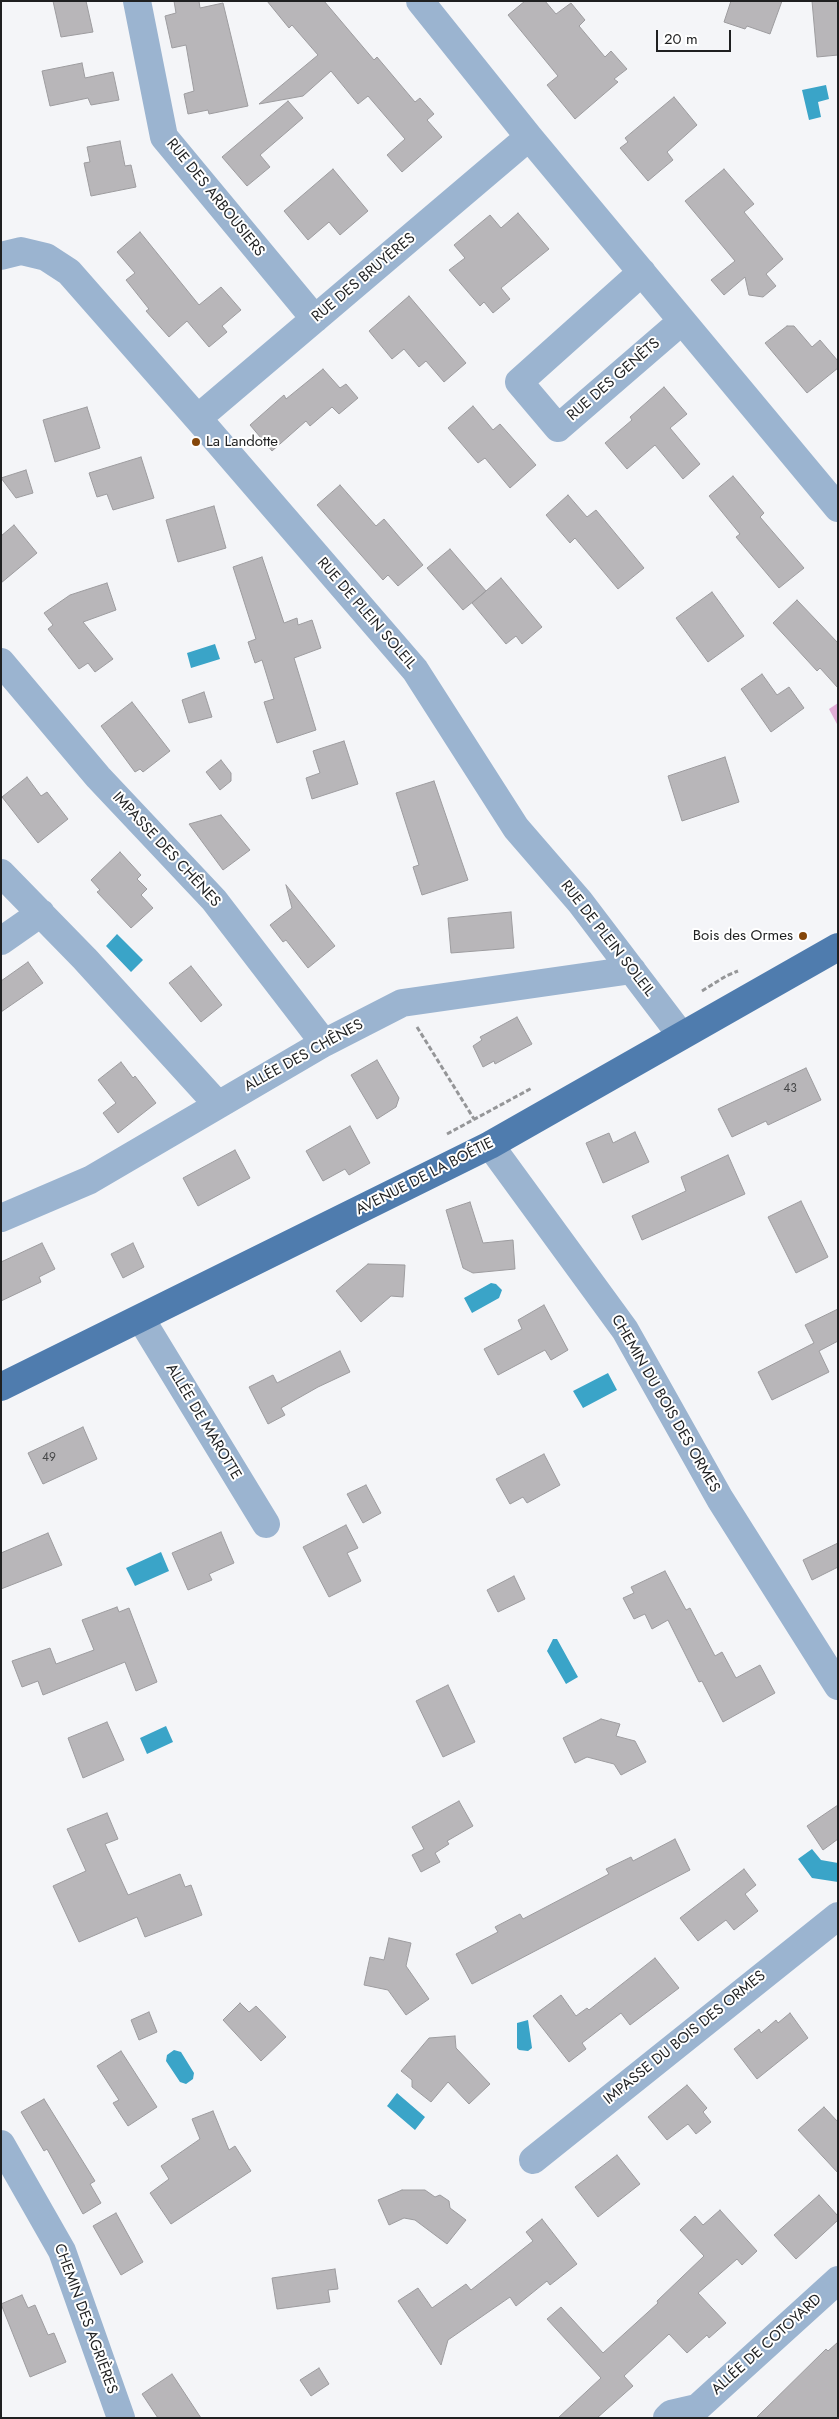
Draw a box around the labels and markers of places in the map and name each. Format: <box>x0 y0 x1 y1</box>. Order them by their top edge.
place label: La Landotte <box>206 433 278 451</box>
marker: La Landotte <box>190 436 202 448</box>
place label: Bois des Ormes <box>693 927 793 945</box>
marker: Bois des Ormes <box>797 930 809 942</box>

